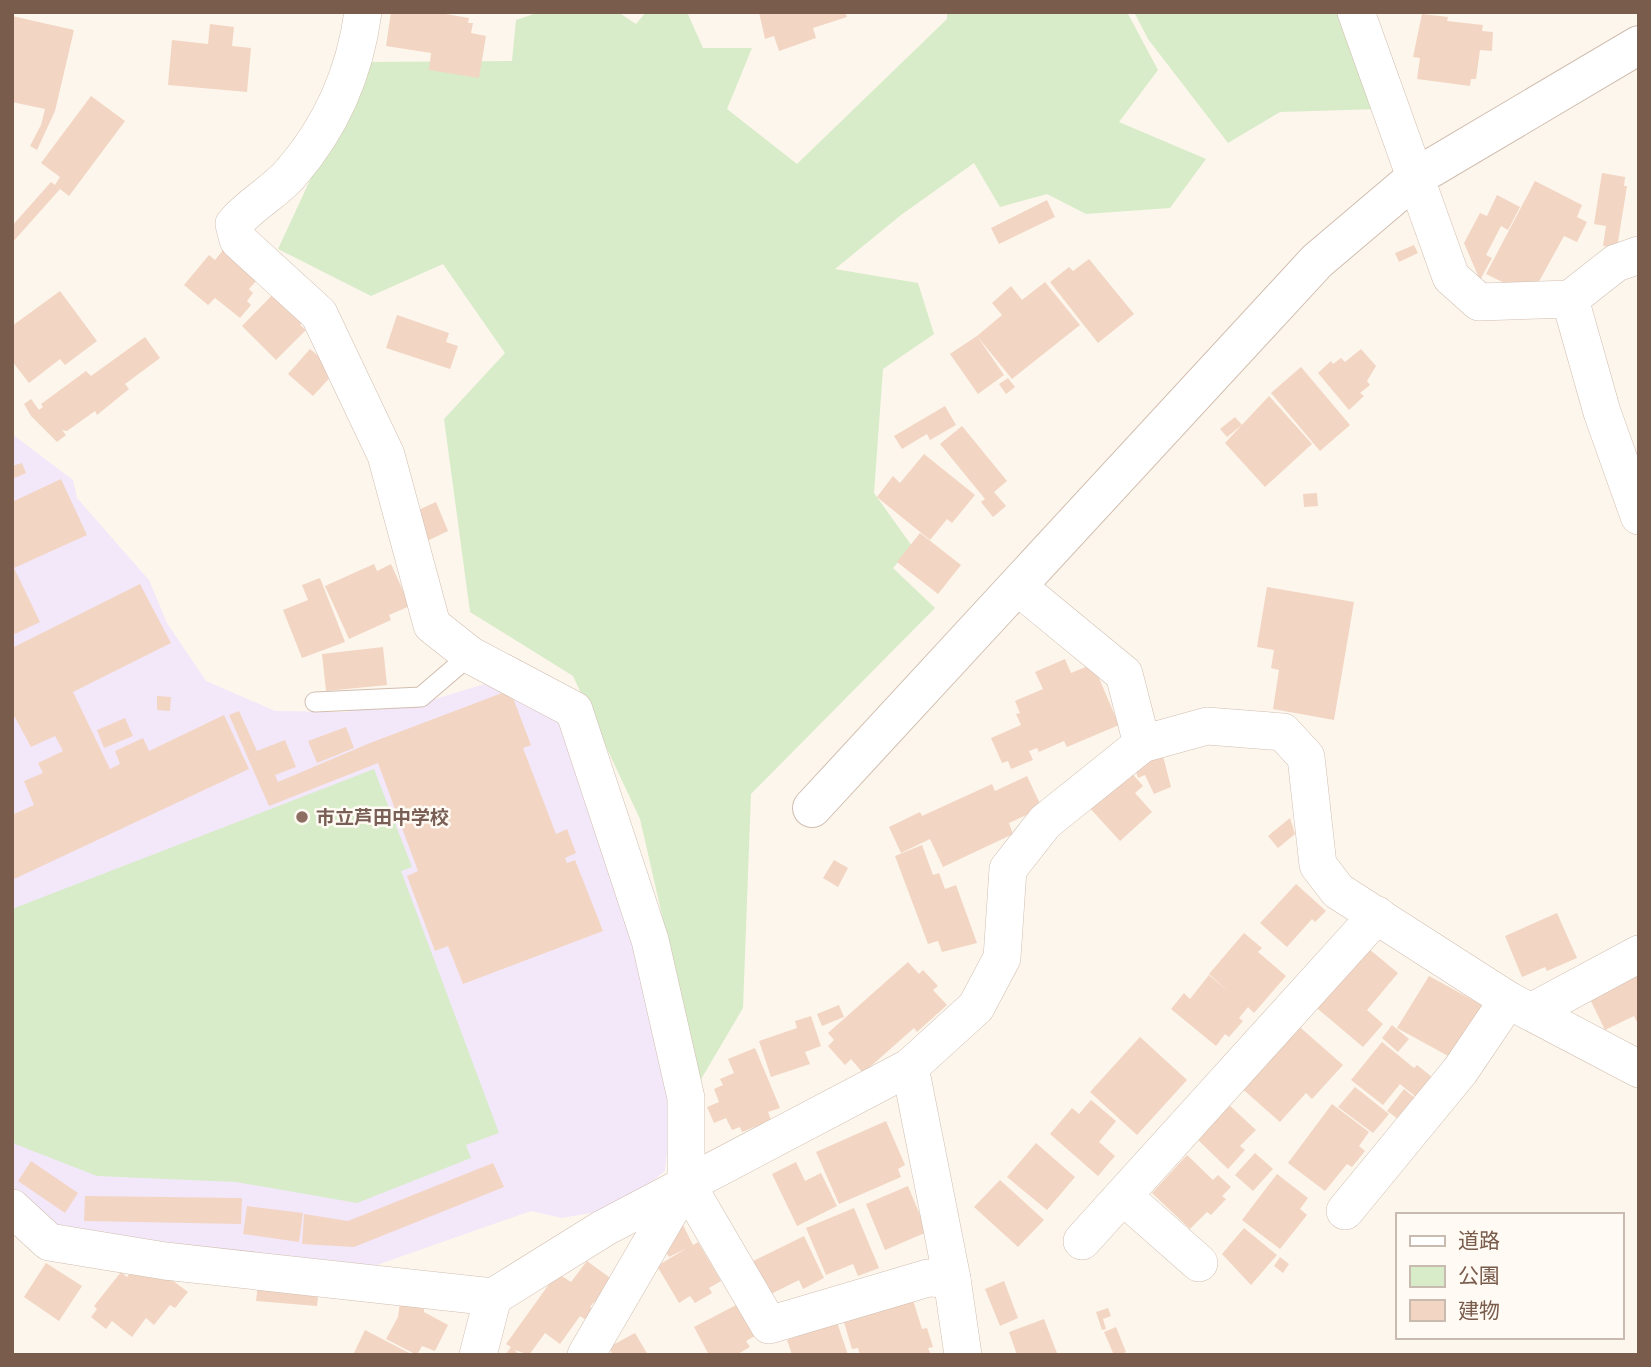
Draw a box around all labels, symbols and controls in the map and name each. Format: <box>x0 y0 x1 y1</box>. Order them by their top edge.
place label: 市立芦田中学校 <box>316 802 449 831</box>
marker: 市立芦田中学校 <box>294 809 310 825</box>
legend <box>1396 1213 1623 1339</box>
text: 道路 <box>1458 1224 1500 1256</box>
text: 公園 <box>1458 1259 1500 1291</box>
text: 建物 <box>1458 1294 1500 1326</box>

